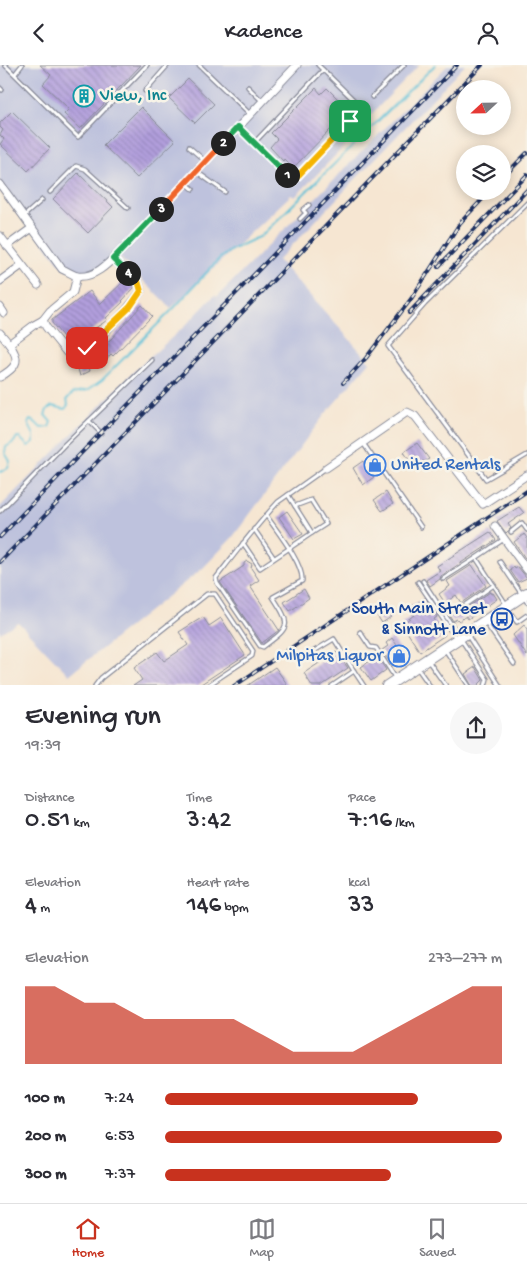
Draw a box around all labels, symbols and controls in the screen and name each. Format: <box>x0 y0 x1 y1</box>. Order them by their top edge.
icon: back <box>25 19 53 47</box>
icon: person <box>474 19 502 47</box>
text: Kadence <box>225 20 302 46</box>
north arrow <box>456 80 511 135</box>
map controls <box>456 80 511 200</box>
building icon: View, Inc <box>72 84 96 108</box>
place label: View, Inc <box>99 86 167 107</box>
pin <box>329 100 371 142</box>
icon: arrive <box>336 107 364 135</box>
pin: 2 <box>210 131 236 155</box>
text: 2 <box>220 135 227 152</box>
button: layers <box>456 145 511 200</box>
pin: 1 <box>274 163 300 187</box>
text: 1 <box>285 167 290 184</box>
pin: 3 <box>148 197 174 221</box>
text: 3 <box>158 201 165 218</box>
pin: 4 <box>116 261 140 285</box>
text: 4 <box>125 265 132 282</box>
pin <box>66 327 108 369</box>
icon: check <box>73 334 101 362</box>
shop icon: United Rentals <box>363 453 387 477</box>
place label: United Rentals <box>391 455 502 476</box>
place label: South Main Street & Sinnott Lane <box>351 599 488 641</box>
bus stop icon: South Main Street & Sinnott Lane <box>490 607 514 631</box>
shop icon: Milpitas Liquor <box>387 644 411 668</box>
place label: Milpitas Liquor <box>276 646 385 667</box>
text: Evening run <box>25 701 161 734</box>
button: share <box>450 702 502 754</box>
text: 19:39 <box>25 737 61 756</box>
text: Distance <box>25 790 74 807</box>
text: Time <box>187 790 212 807</box>
text: Pace <box>348 790 376 807</box>
text: 0.51 <box>25 807 70 836</box>
text: 3:42 <box>187 807 232 836</box>
text: 7:16 <box>348 807 392 836</box>
text: km <box>70 815 90 832</box>
text: /km <box>392 815 415 832</box>
text: Elevation <box>25 875 81 892</box>
text: Heart rate <box>187 875 249 892</box>
text: kcal <box>348 875 370 892</box>
text: 4 <box>25 892 37 921</box>
text: 146 <box>187 892 221 921</box>
text: 33 <box>348 892 374 921</box>
text: m <box>37 900 50 917</box>
text: bpm <box>221 900 249 917</box>
text: Elevation <box>25 950 89 969</box>
text: 273–277 m <box>428 950 502 969</box>
text: 100 m <box>25 1090 65 1109</box>
text: 7:24 <box>105 1090 134 1109</box>
text: 200 m <box>25 1128 66 1147</box>
text: 6:53 <box>105 1128 135 1147</box>
text: 300 m <box>25 1166 67 1185</box>
text: 7:37 <box>105 1166 135 1185</box>
tab: Home <box>72 1215 104 1262</box>
tab: Map <box>248 1215 276 1262</box>
tab: Saved <box>419 1215 455 1262</box>

